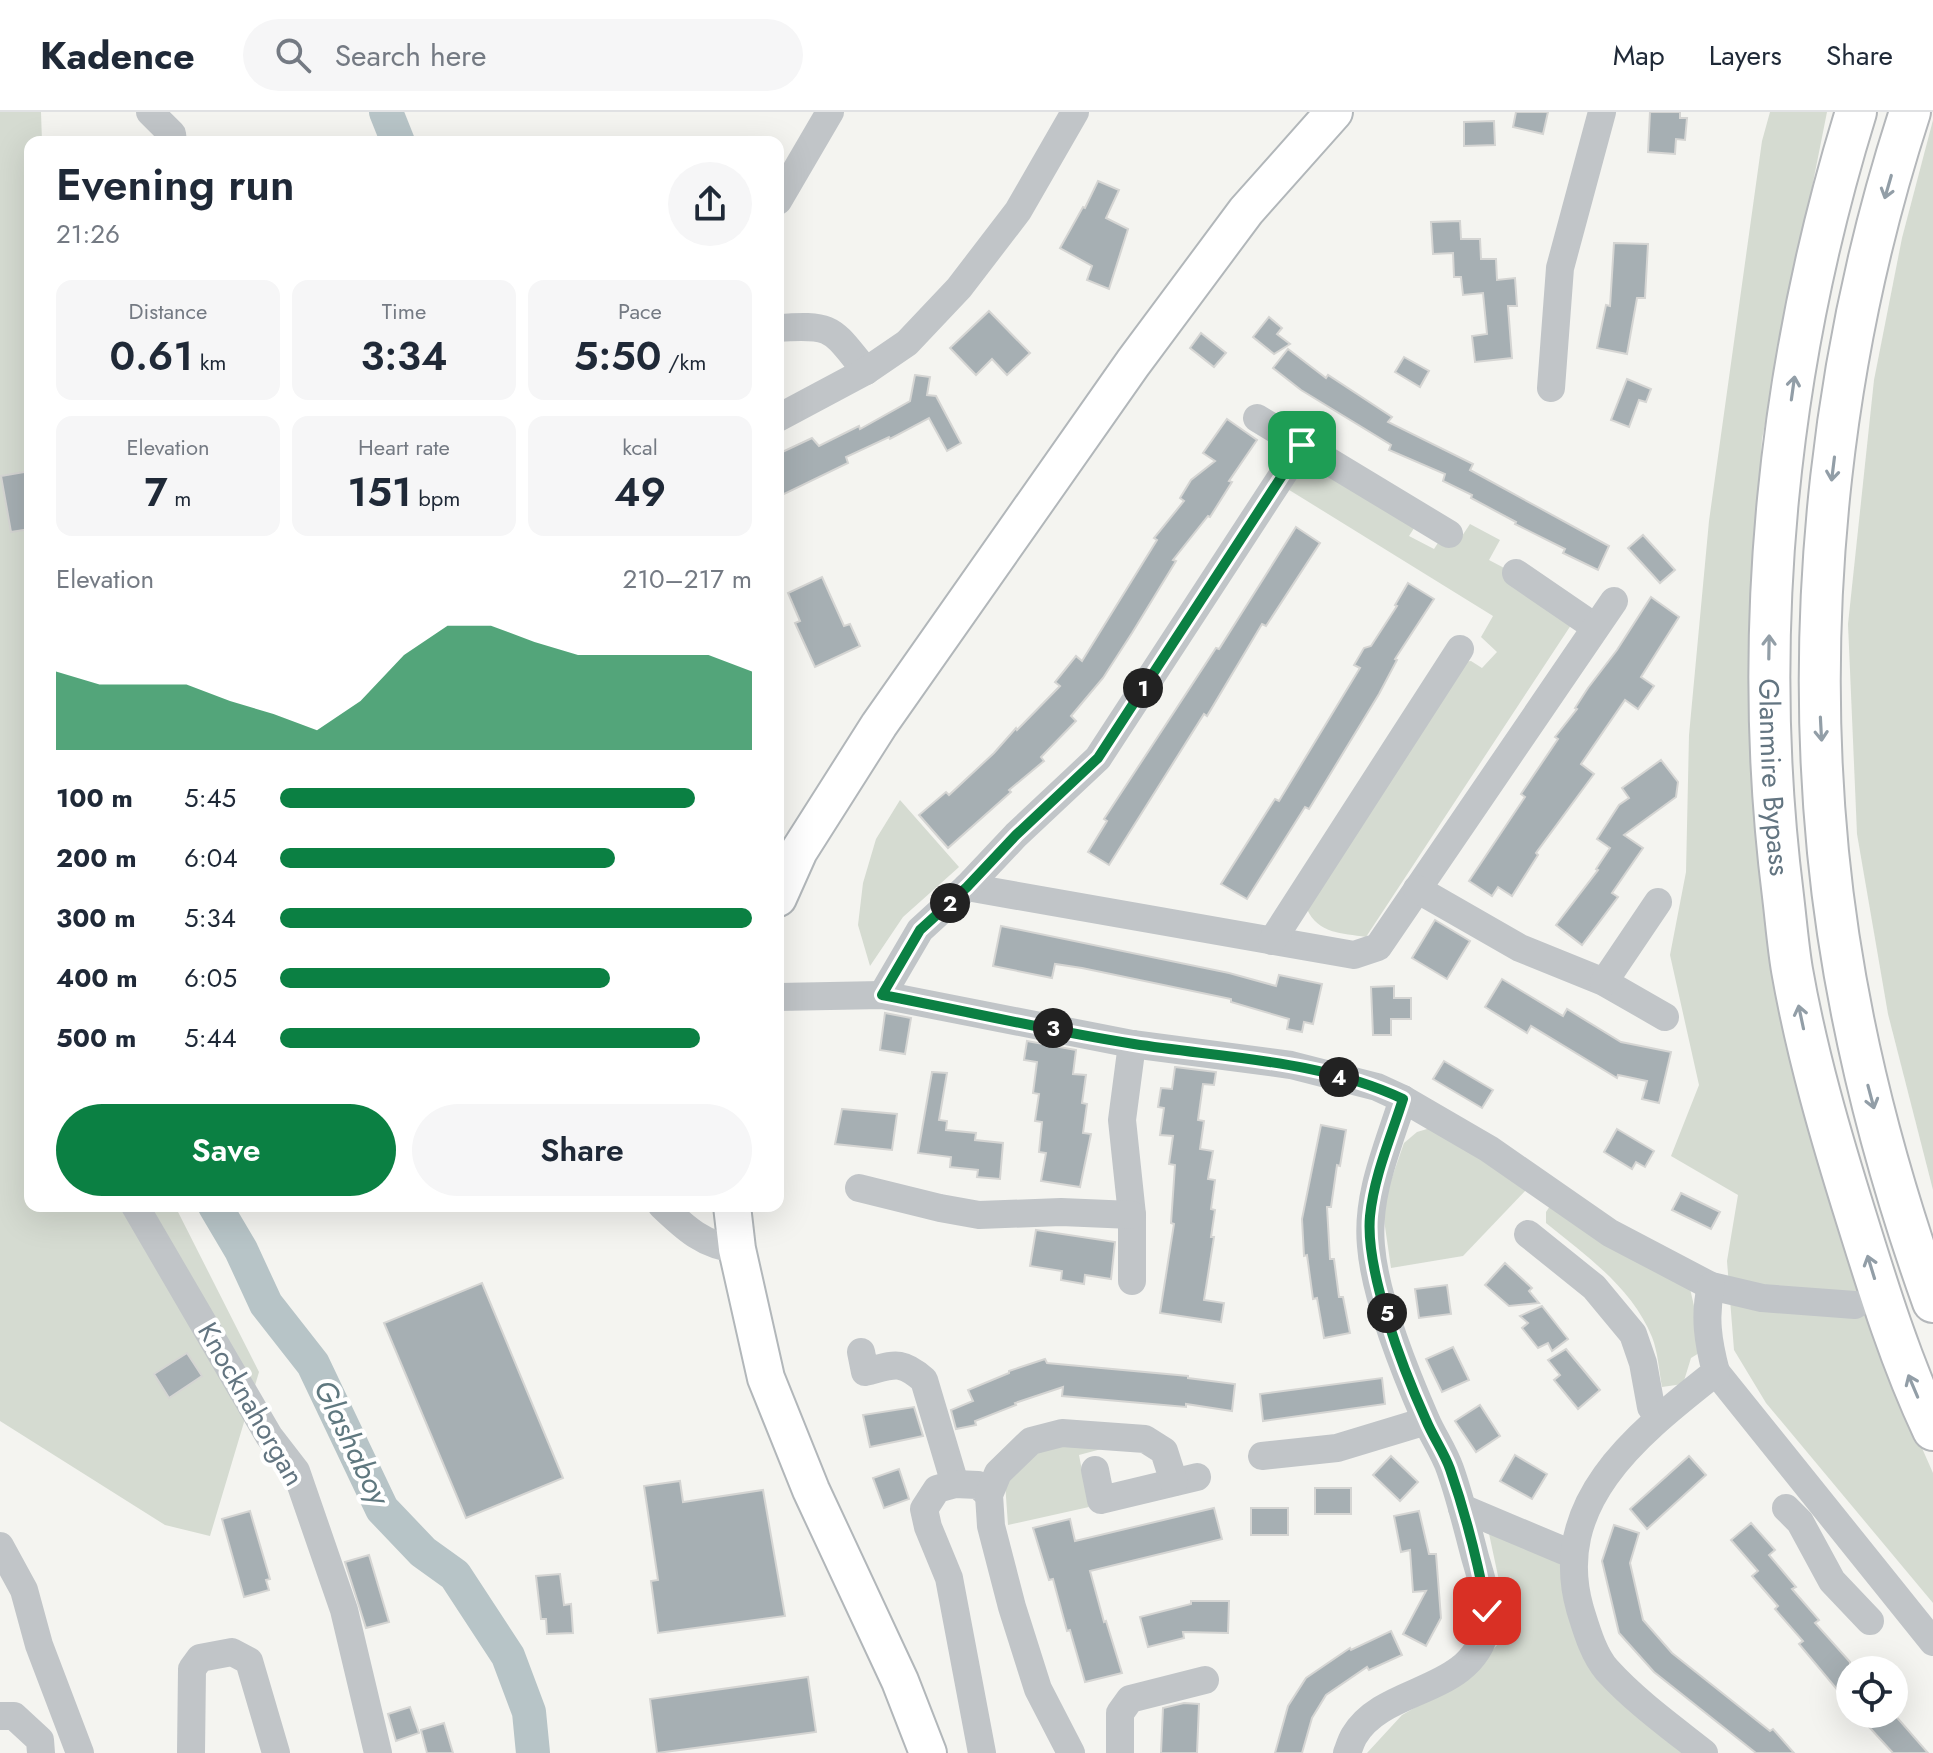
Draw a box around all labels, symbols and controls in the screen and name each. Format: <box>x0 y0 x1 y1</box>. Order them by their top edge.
search box <box>243 19 803 91</box>
text: Kadence <box>40 28 195 83</box>
icon: search <box>271 33 315 77</box>
text: Search here <box>335 34 486 77</box>
text: Map <box>1613 35 1665 76</box>
text: Layers <box>1709 35 1782 76</box>
text: Share <box>1826 35 1893 76</box>
text: Evening run <box>56 153 295 217</box>
button: share <box>668 162 752 246</box>
one-way arrow <box>1880 173 1895 199</box>
text: 21:26 <box>56 215 120 253</box>
text: Distance <box>129 295 207 327</box>
text: Time <box>382 295 426 327</box>
text: Pace <box>618 295 662 327</box>
text: 0.61 <box>109 327 193 385</box>
text: 3:34 <box>361 327 447 385</box>
text: 5:50 <box>574 327 662 385</box>
text: km <box>193 346 227 378</box>
text: /km <box>662 346 706 378</box>
one-way arrow <box>1786 376 1801 401</box>
pin <box>1268 411 1336 479</box>
icon: arrive <box>1280 423 1324 467</box>
text: Elevation <box>127 431 209 463</box>
text: Heart rate <box>358 431 450 463</box>
text: kcal <box>622 431 658 463</box>
one-way arrow <box>1826 455 1841 482</box>
text: 7 <box>145 463 168 521</box>
text: 151 <box>348 463 412 521</box>
text: 49 <box>614 463 666 521</box>
text: m <box>168 482 191 514</box>
text: bpm <box>412 482 460 514</box>
text: Elevation <box>56 560 154 598</box>
text: 210–217 m <box>622 560 752 598</box>
one-way arrow <box>1762 634 1777 661</box>
pin: 1 <box>1123 668 1163 708</box>
text: 1 <box>1137 672 1149 704</box>
street label: Glanmire Bypass <box>1749 678 1801 878</box>
one-way arrow <box>1814 715 1829 742</box>
text: 100 m <box>56 779 133 817</box>
text: 5:45 <box>184 779 236 817</box>
text: 200 m <box>56 839 137 877</box>
text: 6:04 <box>184 839 238 877</box>
pin: 2 <box>930 883 970 923</box>
text: 2 <box>943 887 957 919</box>
text: 300 m <box>56 899 136 937</box>
text: 5:34 <box>184 899 236 937</box>
text: 400 m <box>56 959 138 997</box>
text: 6:05 <box>184 959 237 997</box>
one-way arrow <box>1793 1004 1808 1030</box>
pin: 3 <box>1033 1008 1073 1048</box>
text: 3 <box>1046 1012 1060 1044</box>
text: 500 m <box>56 1019 136 1057</box>
text: 5:44 <box>184 1019 237 1057</box>
pin: 4 <box>1319 1057 1359 1097</box>
text: 4 <box>1331 1061 1347 1093</box>
one-way arrow <box>1864 1083 1879 1109</box>
button: Save <box>56 1104 396 1196</box>
button: Share <box>412 1104 752 1196</box>
one-way arrow <box>1863 1254 1878 1279</box>
pin: 5 <box>1367 1293 1407 1333</box>
text: 5 <box>1380 1297 1394 1329</box>
street label: Knocknahorgan <box>188 1315 314 1493</box>
water label: Glashaboy <box>303 1372 402 1514</box>
one-way arrow <box>1905 1374 1920 1399</box>
pin <box>1453 1577 1521 1645</box>
icon: check <box>1465 1589 1509 1633</box>
map controls <box>1836 1656 1908 1728</box>
button: locate <box>1836 1656 1908 1728</box>

